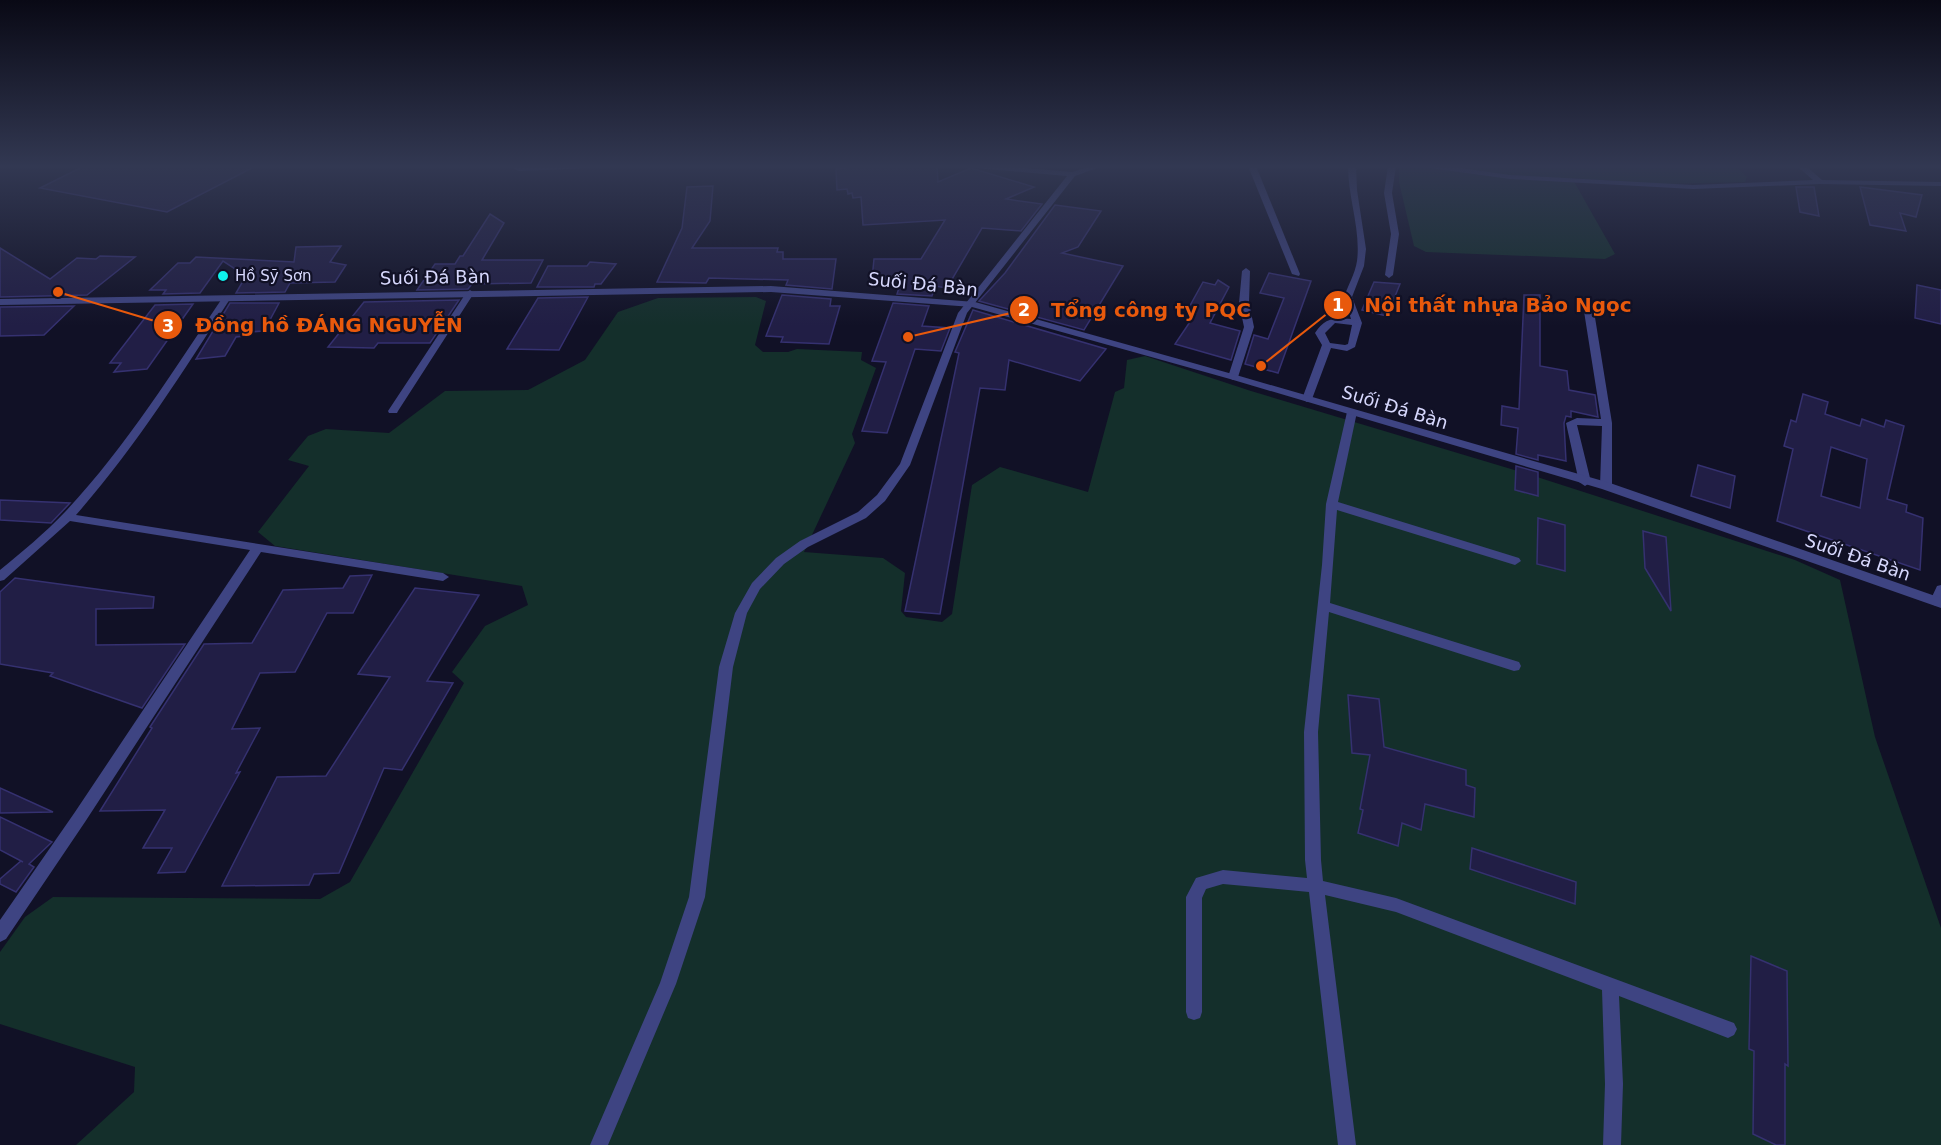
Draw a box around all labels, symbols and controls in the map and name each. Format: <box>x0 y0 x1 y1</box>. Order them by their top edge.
street label: Suối Đá Bàn <box>380 266 490 288</box>
place label: Hồ Sỹ Sơn <box>235 267 312 285</box>
street label: Suối Đá Bàn <box>867 268 979 300</box>
marker: Hồ Sỹ Sơn <box>216 269 230 283</box>
callout: Nội thất nhựa Bảo Ngọc <box>1323 286 1644 324</box>
callout: Tổng công ty PQC <box>1009 291 1263 329</box>
text: Nội thất nhựa Bảo Ngọc <box>1364 293 1632 317</box>
text: 1 <box>1332 294 1344 315</box>
text: Tổng công ty PQC <box>1051 298 1251 322</box>
text: 2 <box>1018 299 1030 320</box>
callout: Đồng hồ ĐÁNG NGUYỄN <box>153 306 475 344</box>
text: Đồng hồ ĐÁNG NGUYỄN <box>195 310 463 337</box>
text: 3 <box>162 315 174 336</box>
street label: Suối Đá Bàn <box>1339 381 1451 433</box>
street label: Suối Đá Bàn <box>1803 529 1913 585</box>

